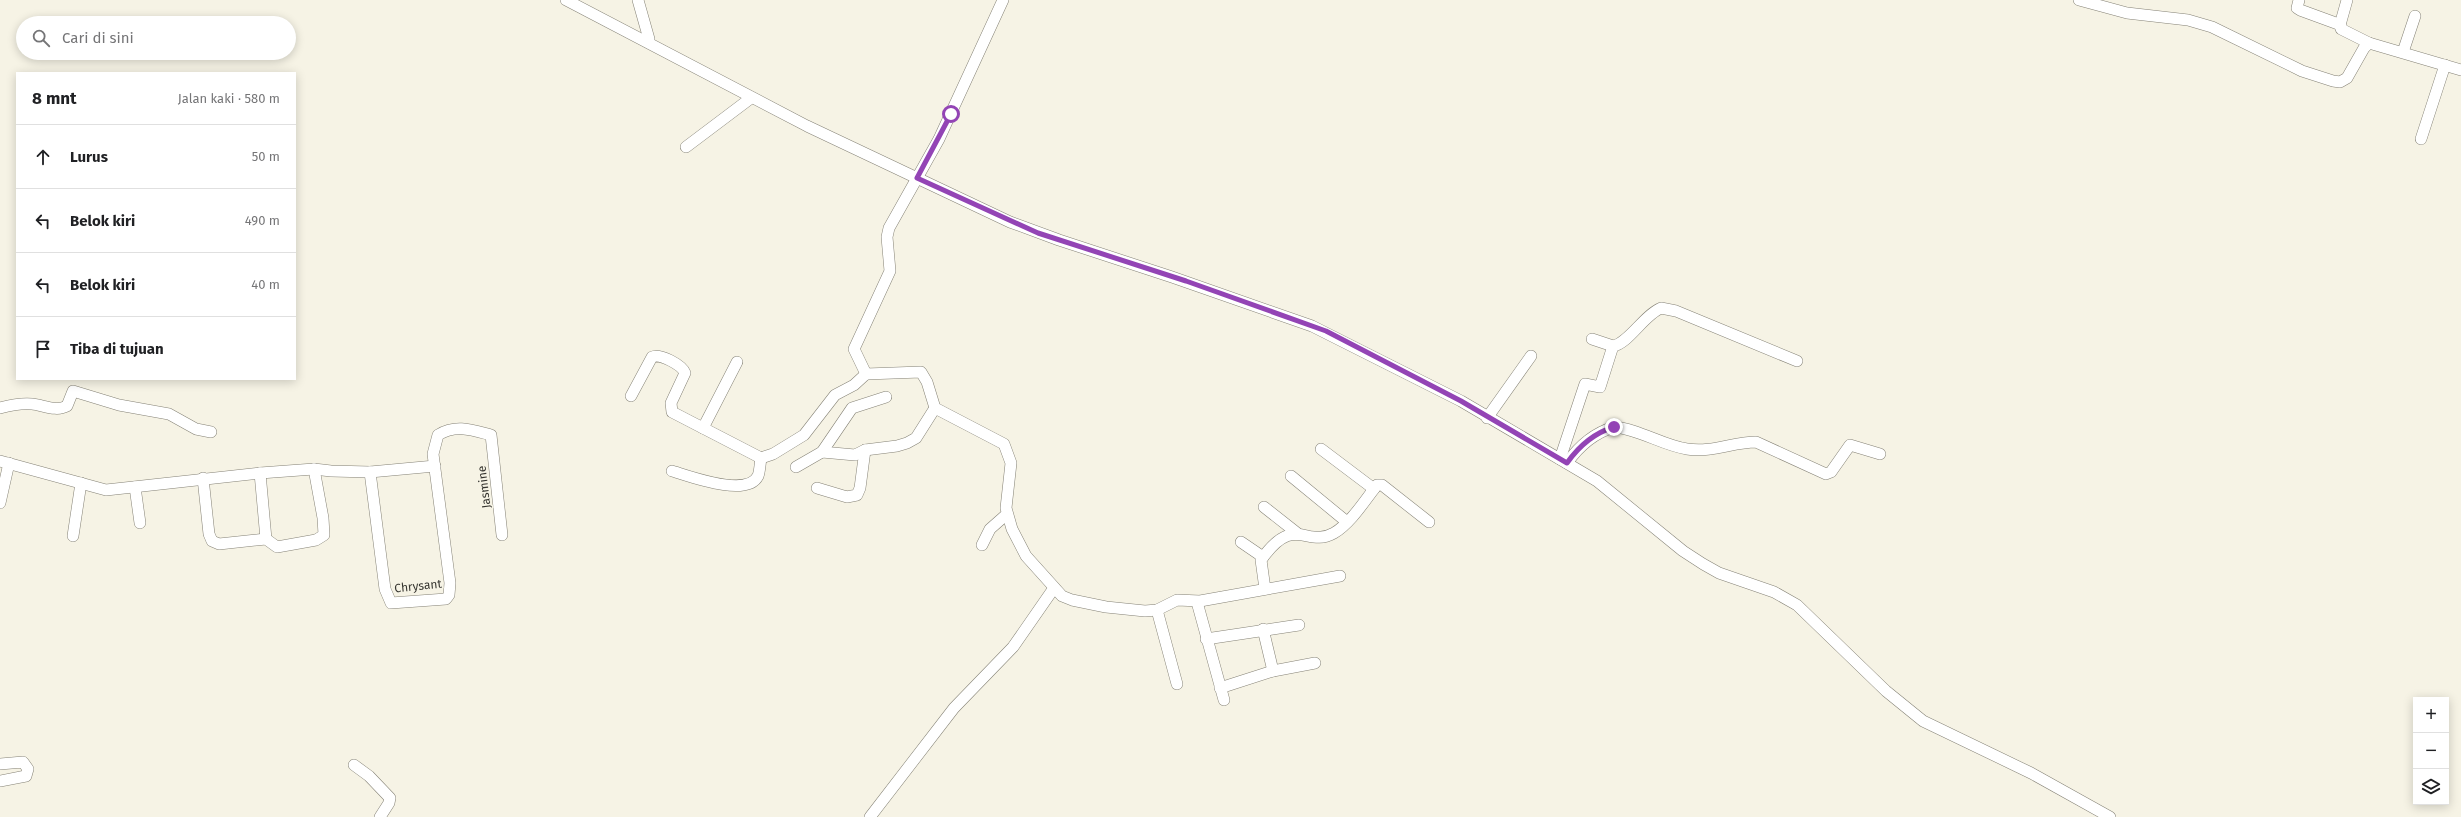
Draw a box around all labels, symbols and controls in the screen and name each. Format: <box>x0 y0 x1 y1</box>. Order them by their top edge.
search box <box>16 16 296 60</box>
icon: search <box>30 27 52 49</box>
text: Cari di sini <box>62 29 134 47</box>
text: 8 mnt <box>32 88 77 109</box>
text: Jalan kaki · 580 m <box>178 91 280 106</box>
route start <box>942 105 960 123</box>
icon: ahead <box>32 146 54 168</box>
text: Lurus <box>70 148 108 166</box>
text: 50 m <box>252 149 280 164</box>
icon: left <box>32 210 54 232</box>
text: Belok kiri <box>70 212 135 230</box>
text: 490 m <box>245 213 280 228</box>
icon: left <box>32 274 54 296</box>
text: Belok kiri <box>70 276 135 294</box>
text: 40 m <box>251 277 280 292</box>
icon: arrive <box>32 338 54 360</box>
text: Tiba di tujuan <box>70 340 164 358</box>
route end <box>1605 418 1623 436</box>
street label: Jasmine <box>474 465 494 509</box>
street label: Chrysant <box>394 576 443 595</box>
map controls <box>2413 697 2449 805</box>
button: + <box>2413 697 2449 733</box>
button: − <box>2413 733 2449 769</box>
button: layers <box>2413 769 2449 805</box>

